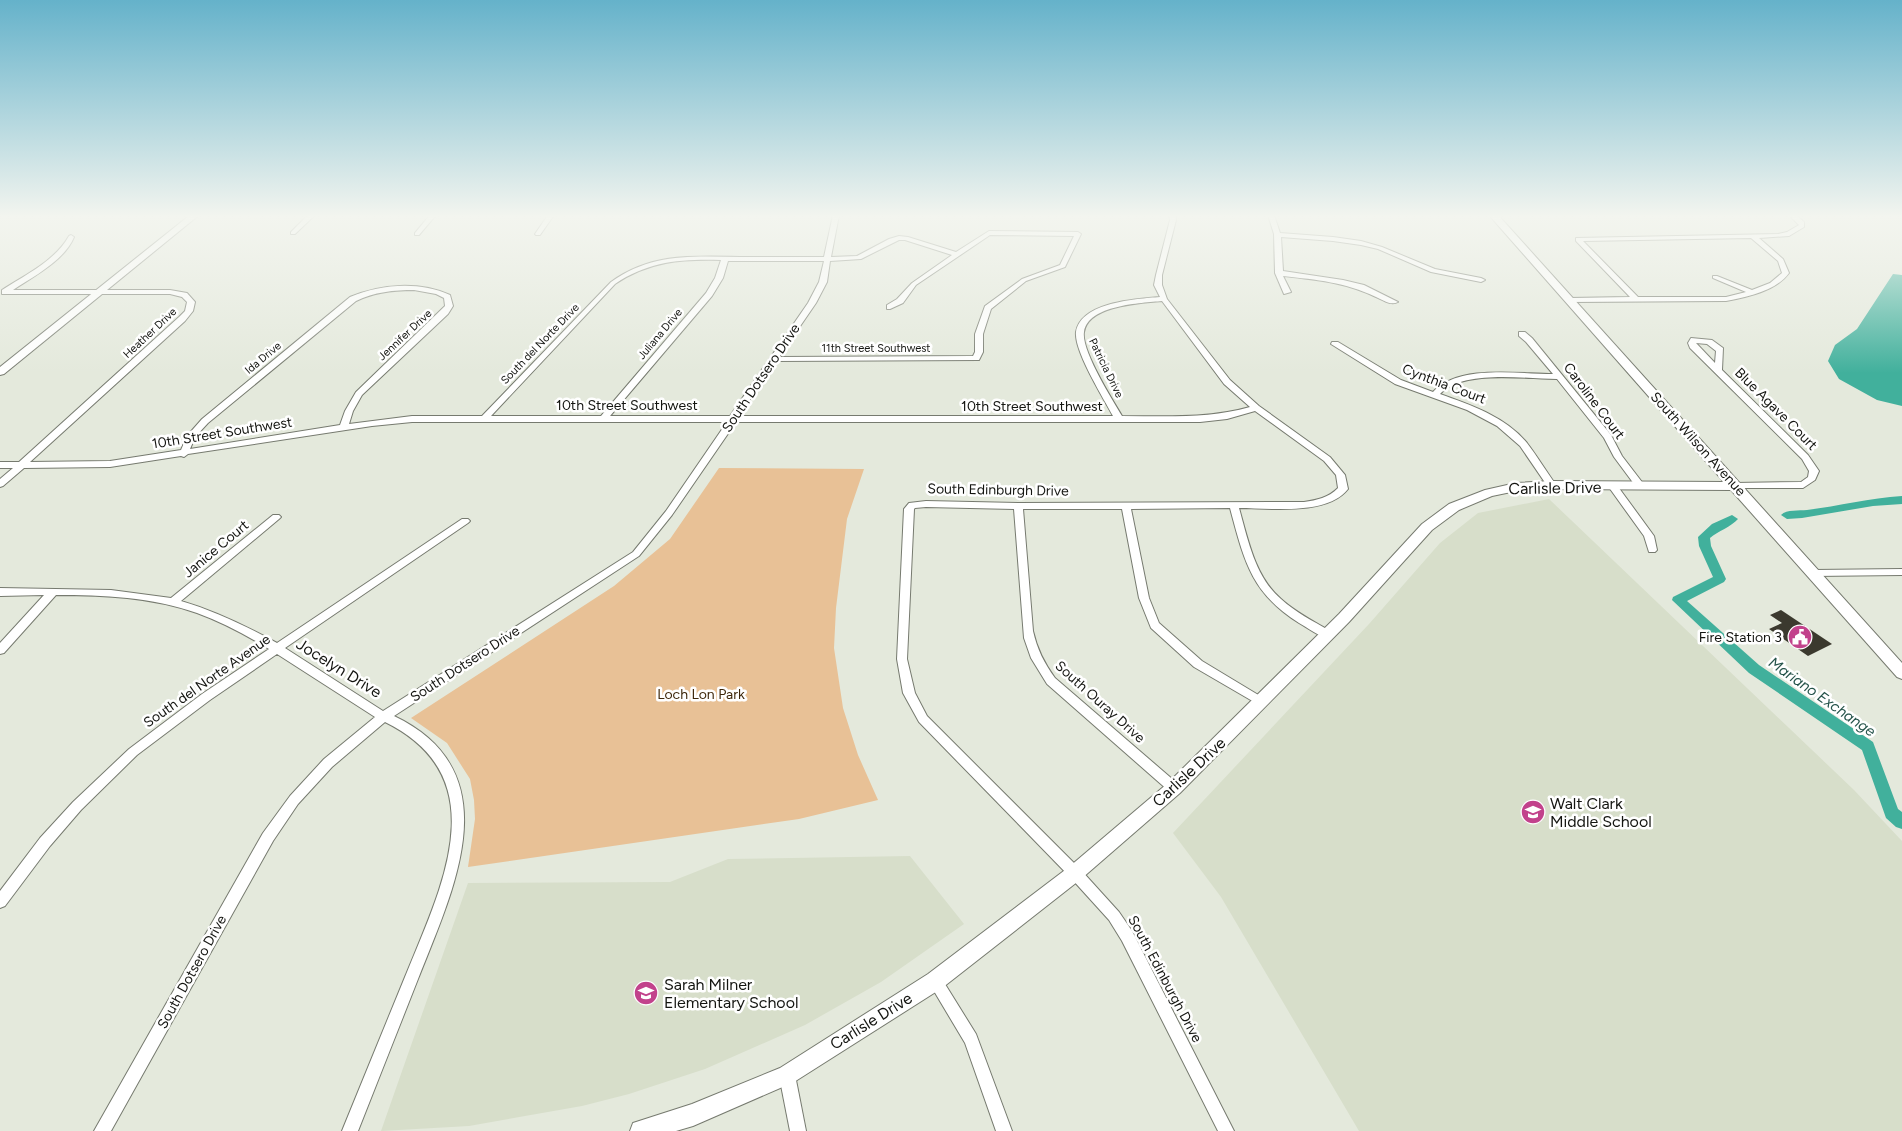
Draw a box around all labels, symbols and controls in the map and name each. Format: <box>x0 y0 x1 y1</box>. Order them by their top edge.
street label: South del Norte Drive <box>498 301 582 387</box>
street label: Heather Drive <box>121 305 179 361</box>
street label: Juliana Drive <box>635 306 685 362</box>
street label: Jennifer Drive <box>376 307 434 363</box>
street label: South Dotsero Drive <box>718 320 804 435</box>
street label: Patricia Drive <box>1086 336 1126 400</box>
street label: Ida Drive <box>242 339 284 377</box>
street label: 11th Street Southwest <box>822 342 930 355</box>
street label: Caroline Court <box>1560 359 1628 443</box>
street label: Cynthia Court <box>1400 360 1488 408</box>
street label: Blue Agave Court <box>1731 364 1821 454</box>
street label: South Wilson Avenue <box>1647 388 1749 500</box>
street label: 10th Street Southwest <box>556 397 698 414</box>
street label: 10th Street Southwest <box>961 398 1103 415</box>
street label: 10th Street Southwest <box>151 414 293 452</box>
street label: Carlisle Drive <box>1508 478 1602 498</box>
street label: South Edinburgh Drive <box>927 480 1069 500</box>
street label: Janice Court <box>180 517 252 581</box>
street label: South Dotsero Drive <box>407 622 523 706</box>
public building icon: Fire Station 3 <box>1787 624 1813 650</box>
place label: Fire Station 3 <box>1699 629 1782 646</box>
street label: South del Norte Avenue <box>140 631 274 731</box>
street label: Jocelyn Drive <box>293 634 385 702</box>
water label: Mariano Exchange <box>1765 653 1879 741</box>
street label: South Ouray Drive <box>1052 657 1149 747</box>
park label: Loch Lon Park <box>657 686 745 703</box>
street label: Carlisle Drive <box>1149 733 1230 811</box>
place label: Walt Clark Middle School <box>1550 794 1652 831</box>
school or university icon: Walt Clark Middle School <box>1520 799 1546 825</box>
street label: South Dotsero Drive <box>154 912 230 1032</box>
street label: South Edinburgh Drive <box>1124 913 1206 1046</box>
place label: Sarah Milner Elementary School <box>664 975 798 1012</box>
school or university icon: Sarah Milner Elementary School <box>633 980 659 1006</box>
street label: Carlisle Drive <box>827 988 916 1054</box>

